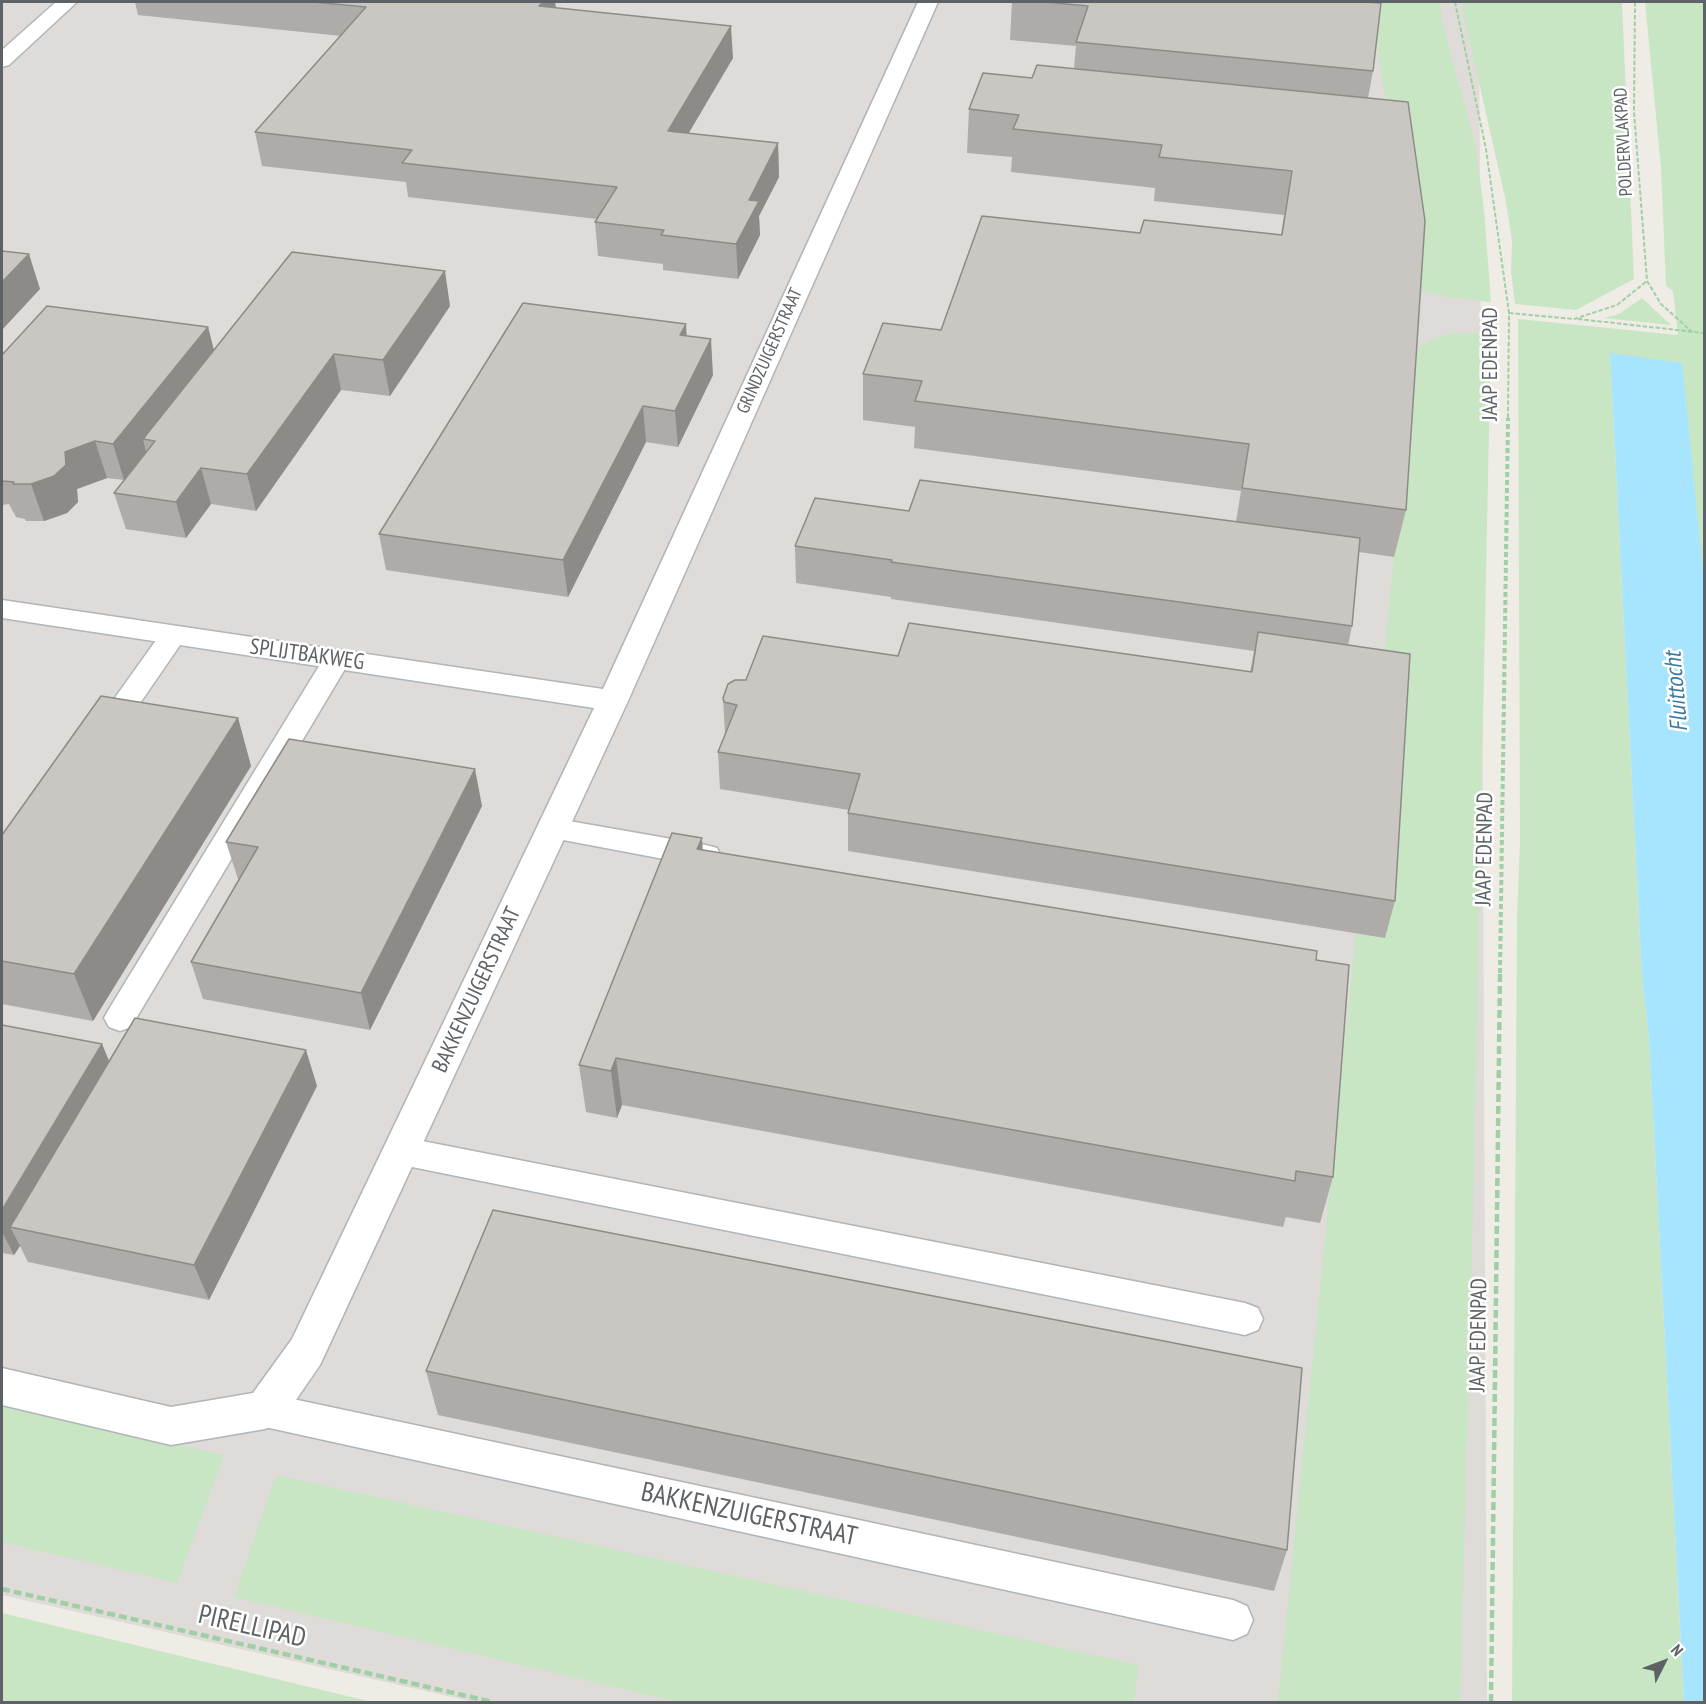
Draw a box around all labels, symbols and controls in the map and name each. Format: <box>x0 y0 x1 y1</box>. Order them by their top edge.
street label: POLDERVLAKPAD <box>1610 87 1638 197</box>
street label: GRINDZUIGERSTRAAT <box>733 285 807 417</box>
street label: JAAP EDENPAD <box>1478 307 1504 421</box>
street label: SPLIJTBAKWEG <box>248 634 366 676</box>
water label: Fluittocht <box>1659 651 1695 733</box>
street label: JAAP EDENPAD <box>1471 792 1499 906</box>
street label: BAKKENZUIGERSTRAAT <box>427 903 527 1077</box>
street label: JAAP EDENPAD <box>1465 1278 1493 1392</box>
street label: BAKKENZUIGERSTRAAT <box>638 1476 860 1554</box>
street label: PIRELLIPAD <box>195 1599 309 1655</box>
north arrow <box>1634 1632 1694 1692</box>
text: N <box>1667 1640 1688 1660</box>

